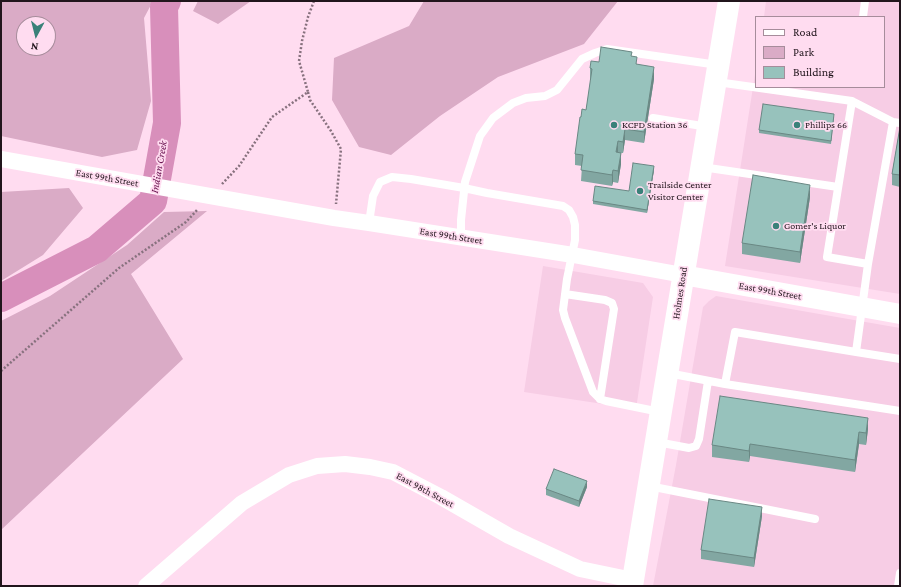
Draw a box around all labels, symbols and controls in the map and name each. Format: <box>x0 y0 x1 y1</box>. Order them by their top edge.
north arrow <box>16 16 56 56</box>
legend <box>755 16 885 88</box>
text: Road <box>793 25 817 39</box>
text: N <box>30 41 39 53</box>
text: Park <box>793 45 814 59</box>
text: Building <box>793 65 834 79</box>
place label: KCFD Station 36 <box>622 119 688 131</box>
place label: Phillips 66 <box>805 119 847 131</box>
marker: KCFD Station 36 <box>609 120 619 130</box>
marker: Phillips 66 <box>792 120 802 130</box>
water label: Indian Creek <box>148 140 170 194</box>
street label: East 99th Street <box>75 167 139 189</box>
place label: Trailside Center Visitor Center <box>648 179 712 202</box>
marker: Trailside Center Visitor Center <box>635 186 645 196</box>
place label: Gomer's Liquor <box>784 220 846 232</box>
marker: Gomer's Liquor <box>771 221 781 231</box>
street label: East 99th Street <box>419 225 483 247</box>
street label: Holmes Road <box>670 266 690 320</box>
street label: East 99th Street <box>738 280 802 302</box>
street label: East 98th Street <box>394 470 456 510</box>

